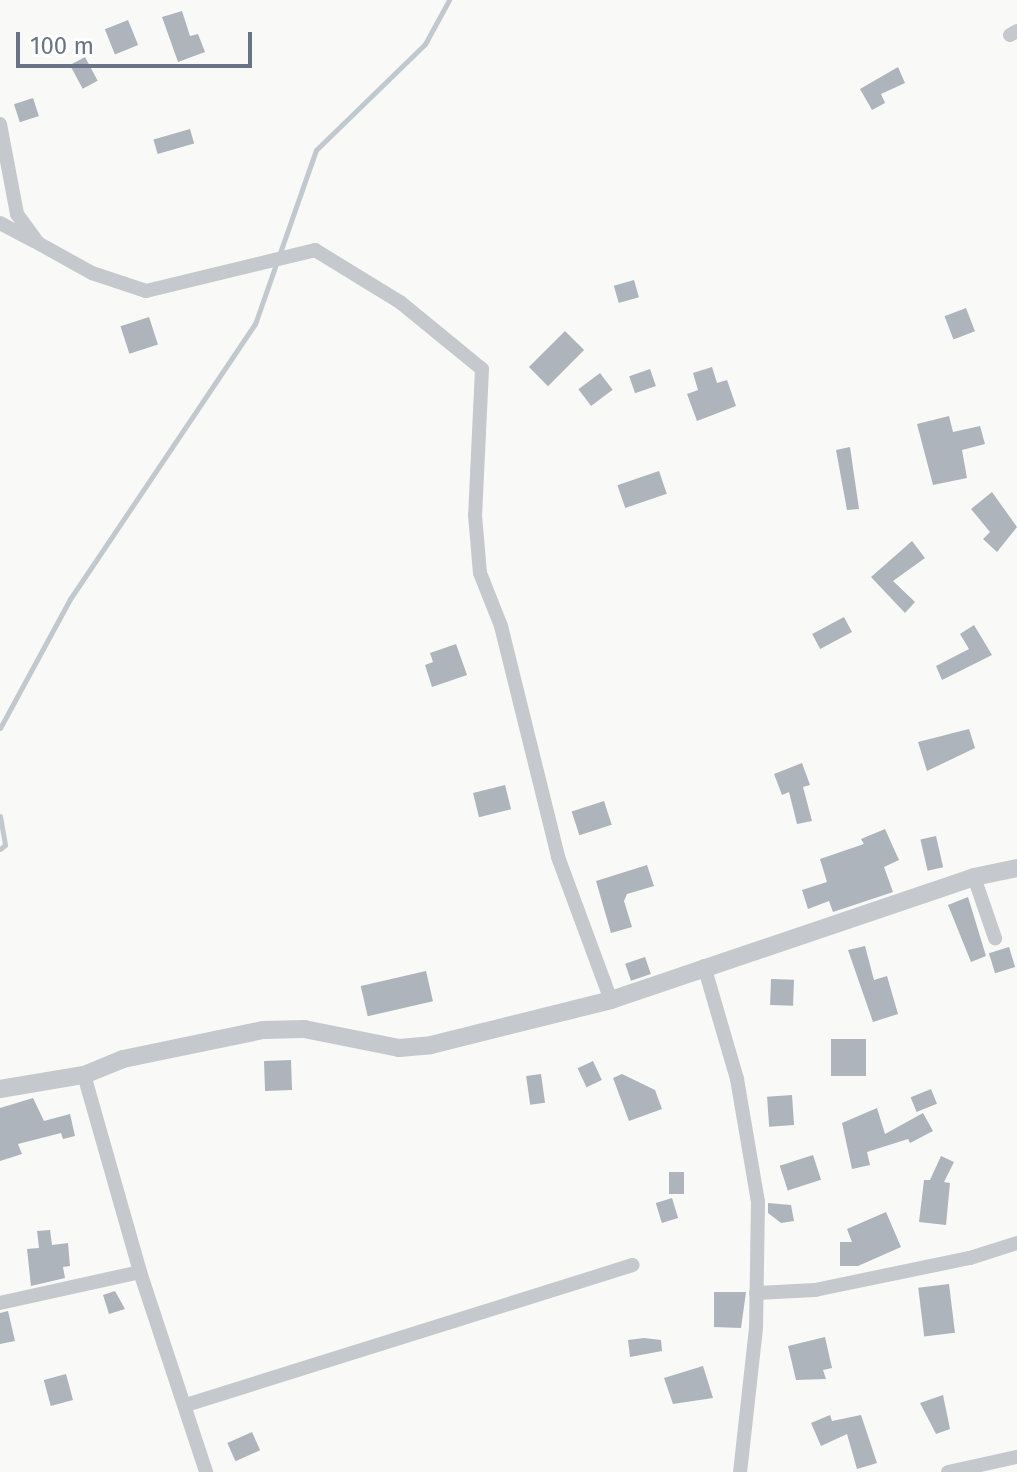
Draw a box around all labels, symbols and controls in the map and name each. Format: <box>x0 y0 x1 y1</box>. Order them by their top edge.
scale bar <box>20 16 256 66</box>
text: 100 m <box>30 32 94 60</box>

